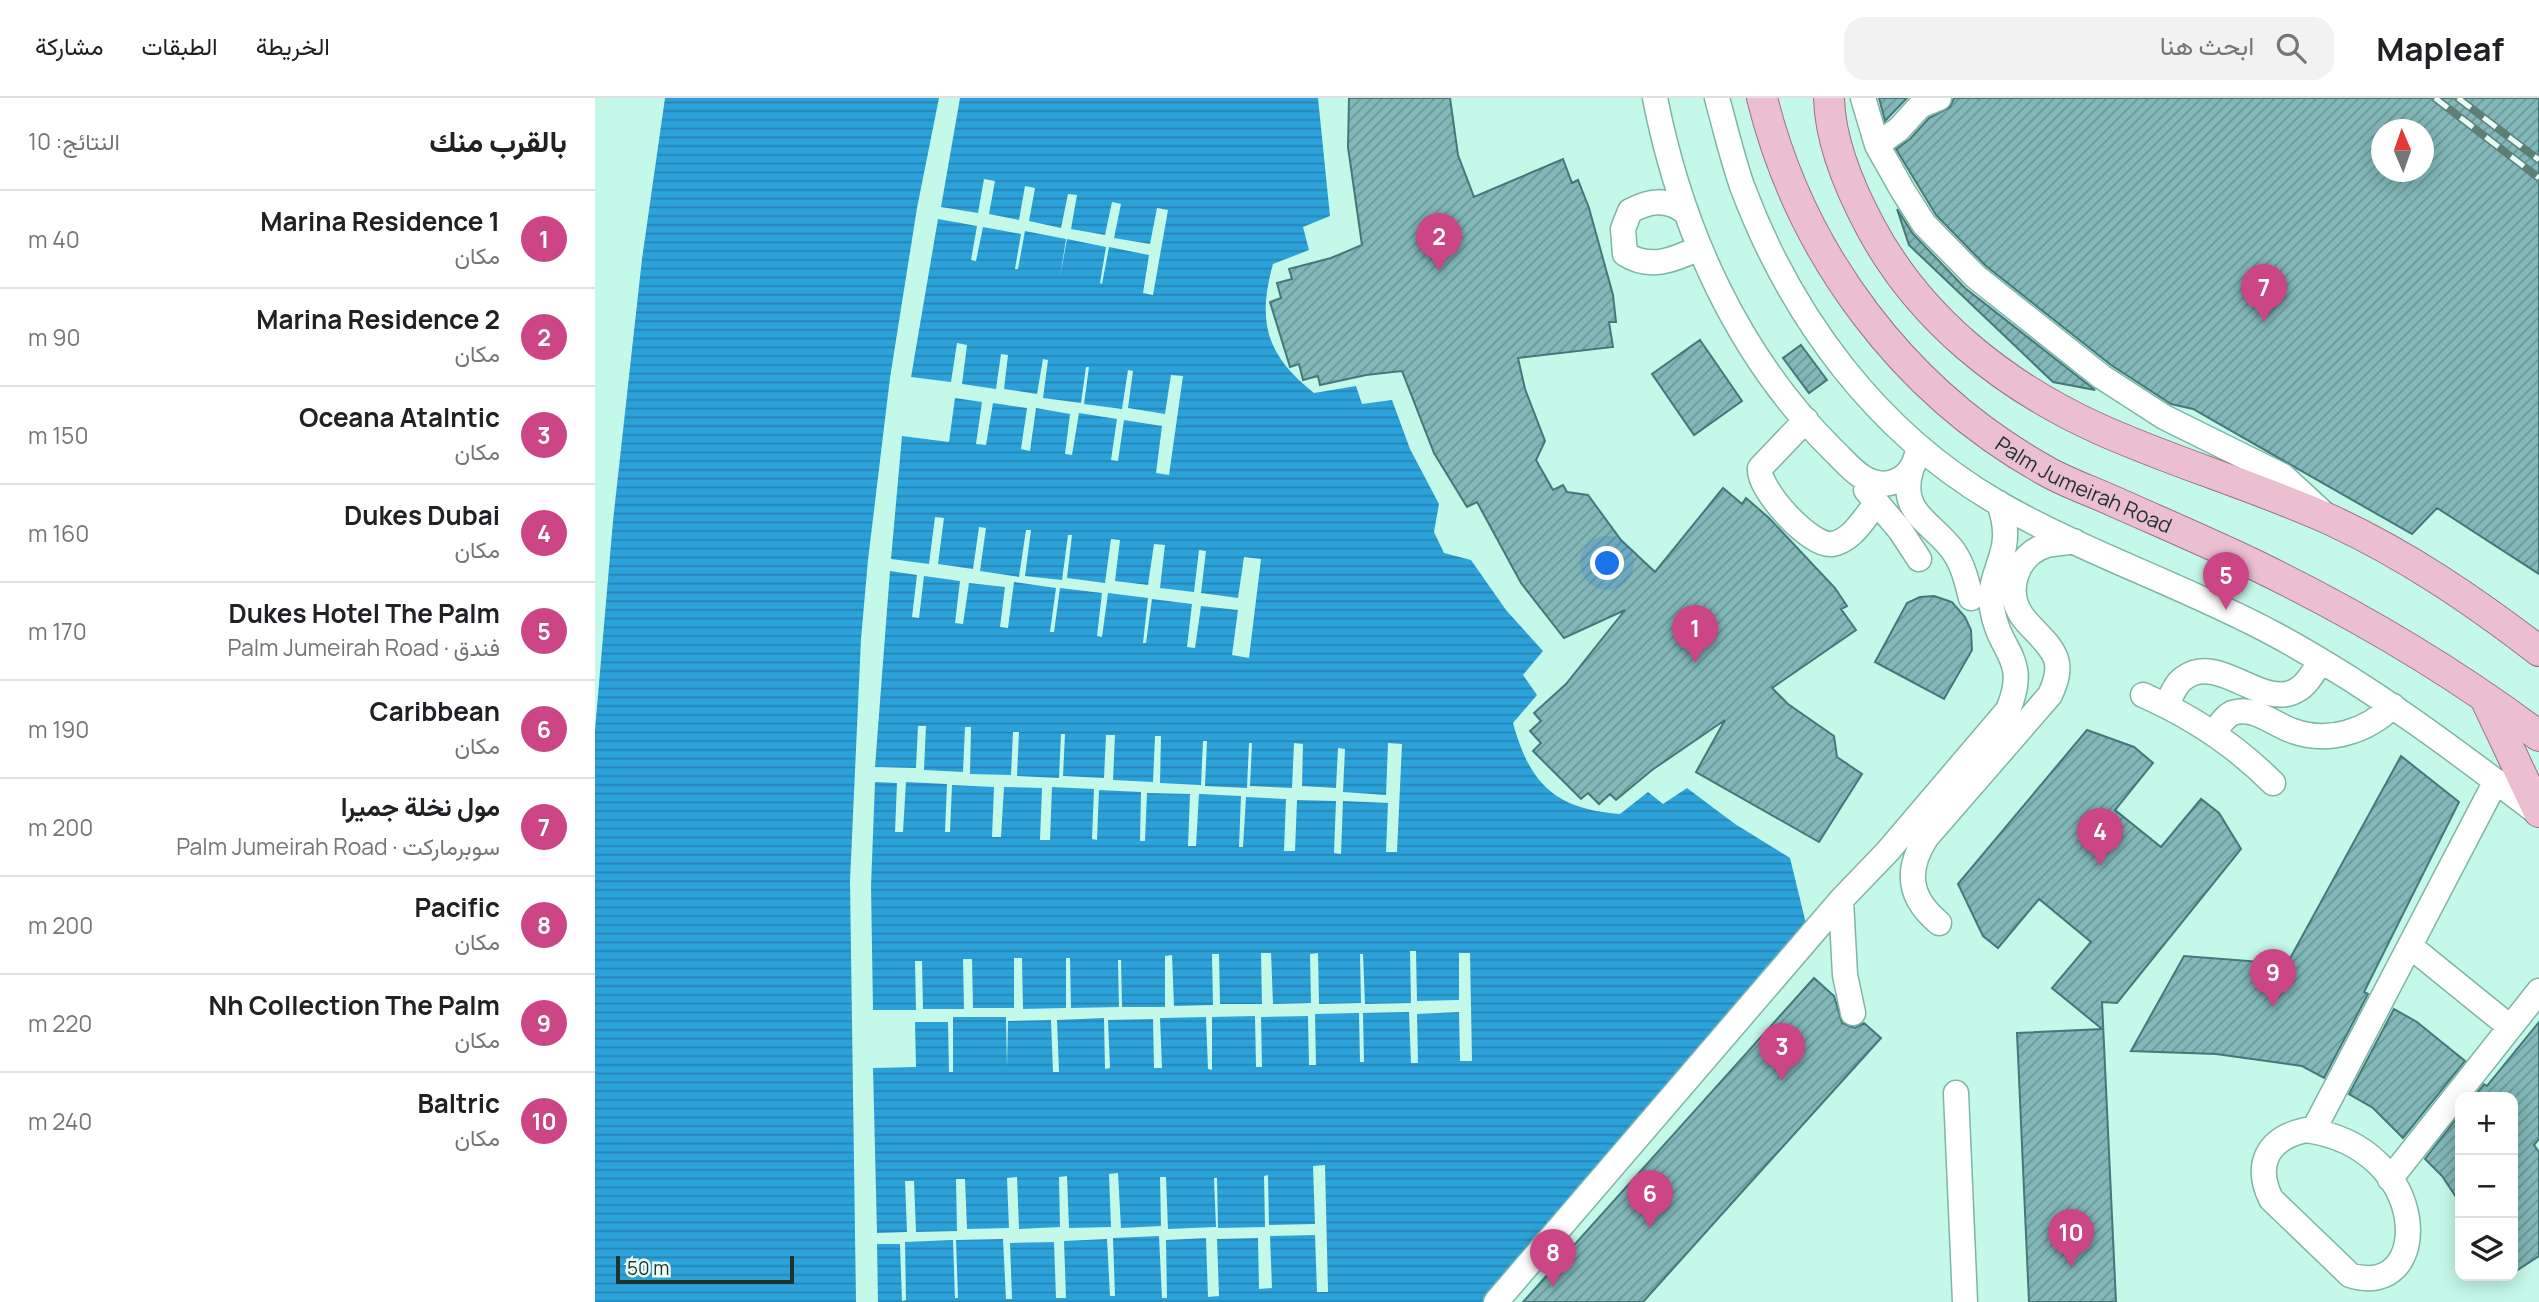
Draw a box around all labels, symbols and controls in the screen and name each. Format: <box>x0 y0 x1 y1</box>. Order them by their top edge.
search box <box>1844 17 2334 80</box>
text: Mapleaf <box>2376 26 2504 71</box>
text: ابحث هنا <box>2160 27 2254 63</box>
text: مشاركة <box>35 29 103 62</box>
text: الطبقات <box>141 29 218 62</box>
text: الخريطة <box>256 29 330 62</box>
icon: search <box>2272 29 2310 67</box>
north arrow <box>2371 119 2434 182</box>
text: بالقرب منك <box>429 120 567 161</box>
text: النتائج: 10 <box>28 125 120 157</box>
text: Marina Residence 1 <box>260 203 500 239</box>
pin: 2 <box>1416 213 1462 271</box>
text: 40 m <box>28 223 80 255</box>
text: 1 <box>539 223 549 255</box>
text: مكان <box>454 239 500 271</box>
pin: 7 <box>2241 264 2287 322</box>
text: Marina Residence 2 <box>256 301 500 337</box>
text: 90 m <box>28 321 80 353</box>
text: 2 <box>537 321 551 353</box>
text: مكان <box>454 337 500 369</box>
text: Oceana Atalntic <box>299 399 500 435</box>
text: 150 m <box>28 419 88 451</box>
text: 3 <box>537 419 551 451</box>
street label: Palm Jumeirah Road <box>1990 429 2176 539</box>
text: مكان <box>454 435 500 467</box>
text: Dukes Dubai <box>344 497 500 533</box>
text: 160 m <box>28 517 89 549</box>
text: 4 <box>537 517 551 549</box>
text: مكان <box>454 533 500 565</box>
your location <box>1590 546 1624 580</box>
pin: 5 <box>2203 552 2249 610</box>
text: Dukes Hotel The Palm <box>229 595 500 631</box>
pin: 1 <box>1672 605 1718 663</box>
text: 170 m <box>28 615 87 647</box>
text: 5 <box>537 615 551 647</box>
text: فندق · Palm Jumeirah Road <box>228 631 500 663</box>
text: Caribbean <box>369 693 500 729</box>
text: 190 m <box>28 713 89 745</box>
text: 6 <box>537 713 551 745</box>
text: مكان <box>454 729 500 761</box>
text: مول نخلة جميرا <box>341 788 500 824</box>
pin: 4 <box>2077 808 2123 866</box>
text: 200 m <box>28 811 93 843</box>
text: 7 <box>538 811 550 843</box>
text: سوبرماركت · Palm Jumeirah Road <box>176 830 500 862</box>
text: Pacific <box>414 889 500 925</box>
text: 200 m <box>28 909 93 941</box>
text: 8 <box>537 909 551 941</box>
text: مكان <box>454 925 500 957</box>
pin: 9 <box>2250 949 2296 1007</box>
text: Nh Collection The Palm <box>209 987 500 1023</box>
text: 220 m <box>28 1007 92 1039</box>
text: 9 <box>537 1007 551 1039</box>
text: مكان <box>454 1023 500 1055</box>
pin: 3 <box>1759 1023 1805 1081</box>
text: Baltric <box>417 1085 500 1121</box>
map controls <box>2455 1092 2518 1281</box>
button: + <box>2455 1092 2518 1155</box>
text: 240 m <box>28 1105 92 1137</box>
text: 10 <box>531 1105 557 1137</box>
text: مكان <box>454 1121 500 1153</box>
button: − <box>2455 1155 2518 1218</box>
pin: 6 <box>1627 1170 1673 1228</box>
pin: 10 <box>2048 1209 2094 1267</box>
button: layers <box>2455 1218 2518 1281</box>
pin: 8 <box>1530 1229 1576 1287</box>
scale bar <box>616 1253 795 1285</box>
text: 50 m <box>627 1255 669 1281</box>

